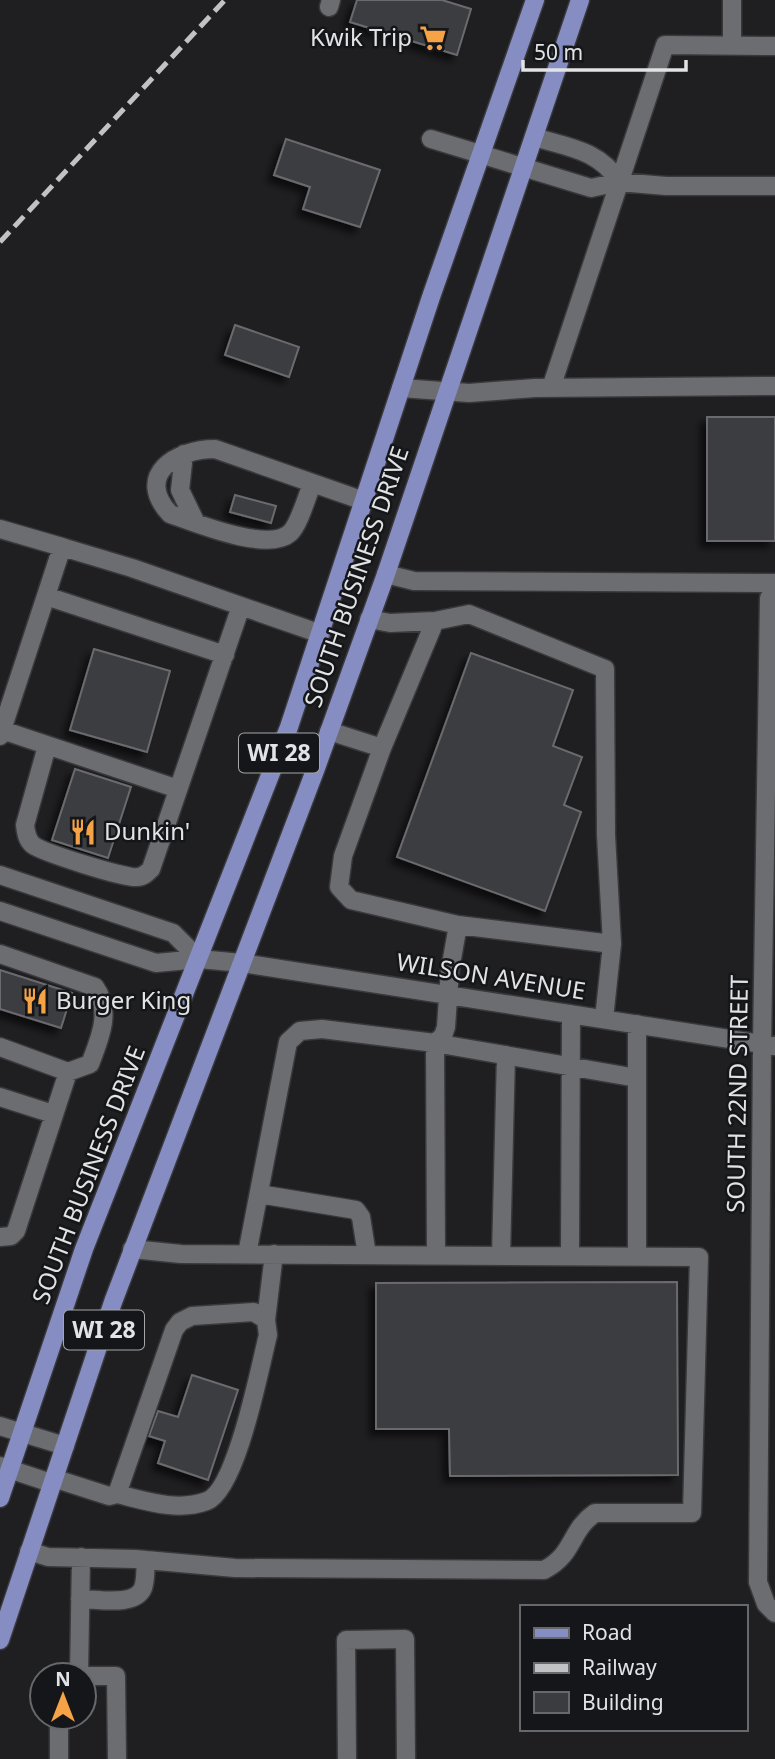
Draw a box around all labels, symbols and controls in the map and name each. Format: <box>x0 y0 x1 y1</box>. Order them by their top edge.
place label: Kwik Trip <box>310 20 412 53</box>
supermarket icon: Kwik Trip <box>418 23 448 53</box>
scale bar <box>523 28 686 72</box>
text: 50 m <box>534 38 583 66</box>
street label: SOUTH BUSINESS DRIVE <box>295 442 416 711</box>
road number: WI 28 <box>239 734 319 772</box>
place label: Dunkin' <box>104 814 190 847</box>
restaurant icon: Dunkin' <box>68 817 98 847</box>
street label: WILSON AVENUE <box>394 944 588 1007</box>
street label: SOUTH 22ND STREET <box>718 974 755 1213</box>
place label: Burger King <box>56 983 191 1016</box>
restaurant icon: Burger King <box>20 986 50 1016</box>
street label: SOUTH BUSINESS DRIVE <box>23 1041 152 1308</box>
road number: WI 28 <box>64 1310 144 1350</box>
legend <box>520 1605 747 1731</box>
text: Road <box>582 1618 632 1646</box>
text: Railway <box>582 1653 657 1681</box>
north arrow <box>28 1661 98 1731</box>
text: N <box>55 1666 71 1692</box>
text: Building <box>582 1688 664 1716</box>

